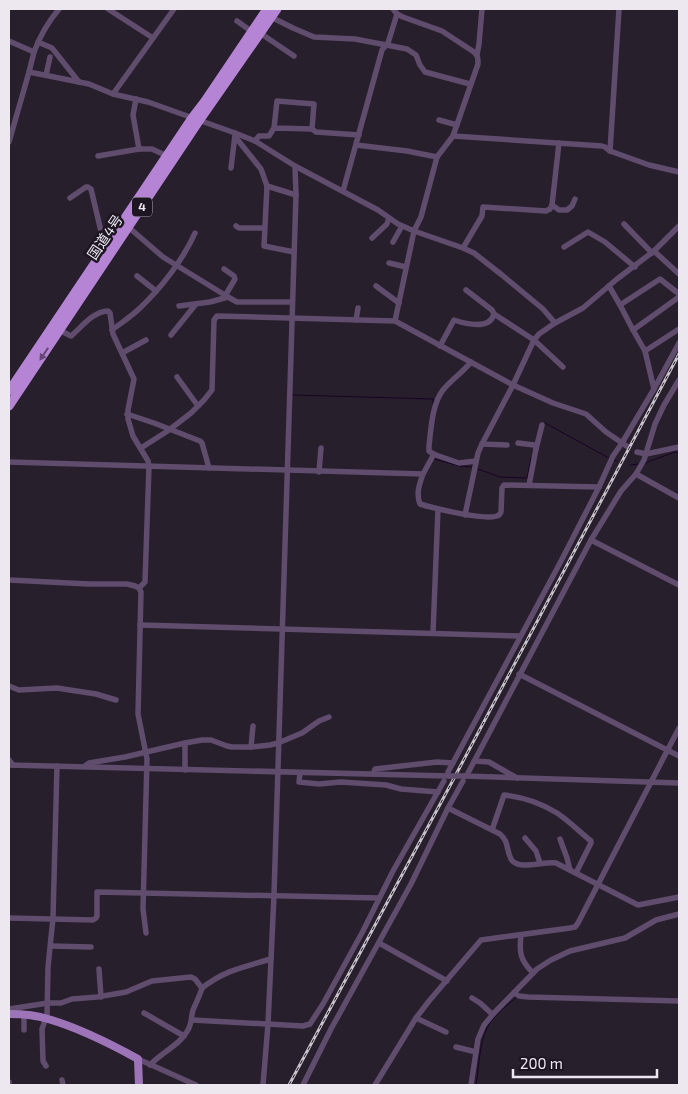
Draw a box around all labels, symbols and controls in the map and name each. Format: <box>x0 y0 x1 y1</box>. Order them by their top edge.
road number: 4 <box>132 198 152 216</box>
street label: 国道4号 <box>83 211 126 262</box>
one-way arrow <box>39 347 49 361</box>
scale bar <box>513 1046 657 1078</box>
text: 200 m <box>520 1054 563 1072</box>

